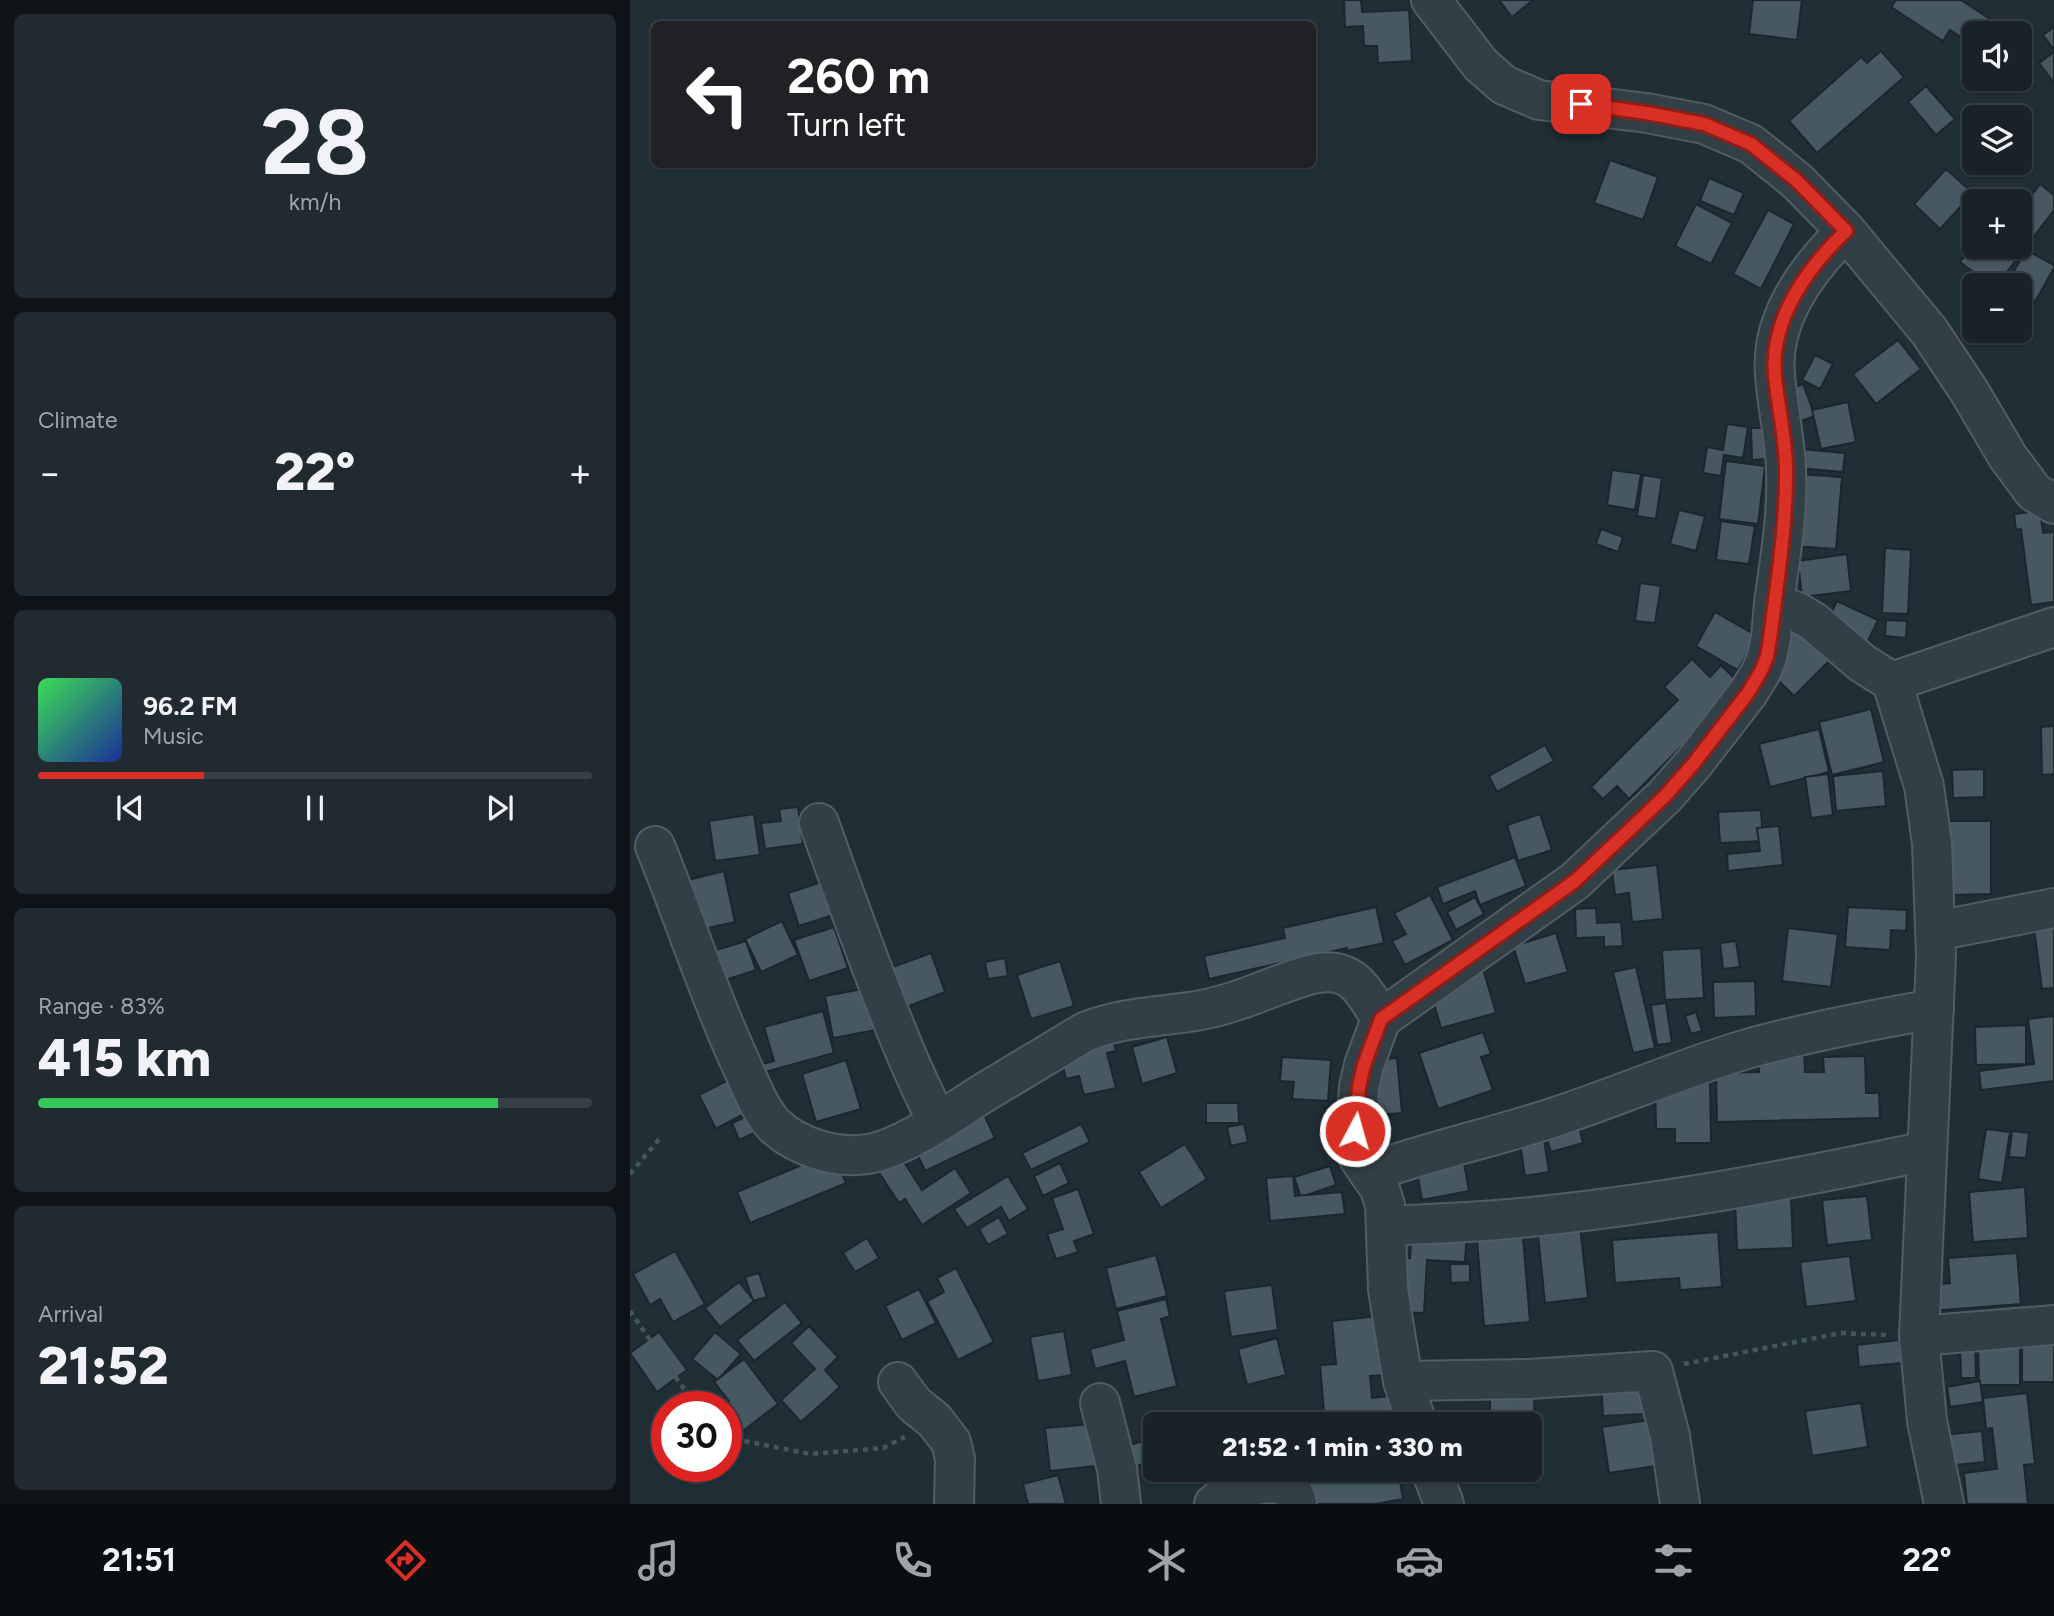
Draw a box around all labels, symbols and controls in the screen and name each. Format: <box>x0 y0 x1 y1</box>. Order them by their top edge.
map controls <box>1962 21 2032 343</box>
button: sound <box>1962 21 2032 91</box>
text: 260 m <box>787 46 930 105</box>
icon: left <box>672 49 763 140</box>
pin <box>1551 74 1611 134</box>
icon: arrive <box>1562 85 1600 123</box>
text: 28 <box>261 88 369 197</box>
button: layers <box>1962 105 2032 175</box>
text: Turn left <box>787 106 906 144</box>
text: km/h <box>289 188 341 216</box>
button: + <box>1962 189 2032 259</box>
button: − <box>1962 273 2032 343</box>
text: Climate <box>38 406 117 434</box>
text: 22° <box>274 441 356 503</box>
text: − <box>38 450 62 496</box>
text: + <box>568 450 592 496</box>
text: 96.2 FM <box>143 690 238 722</box>
text: Music <box>143 722 204 750</box>
icon: previous <box>111 789 149 827</box>
icon: pause <box>296 789 334 827</box>
icon: next <box>481 789 519 827</box>
text: Range · 83% <box>38 992 165 1020</box>
text: 415 km <box>38 1027 211 1089</box>
position arrow <box>1318 1094 1392 1168</box>
text: Arrival <box>38 1300 103 1328</box>
text: 21:52 <box>38 1335 169 1397</box>
speed limit sign: 30 <box>651 1391 742 1482</box>
text: 21:52 · 1 min · 330 m <box>1222 1431 1463 1463</box>
icon: directions <box>381 1536 430 1585</box>
icon: music <box>634 1536 683 1585</box>
icon: phone <box>888 1536 937 1585</box>
icon: climate <box>1142 1536 1191 1585</box>
icon: car <box>1395 1536 1444 1585</box>
icon: filters <box>1649 1536 1698 1585</box>
text: 21:51 <box>102 1541 176 1579</box>
text: 22° <box>1902 1541 1952 1579</box>

